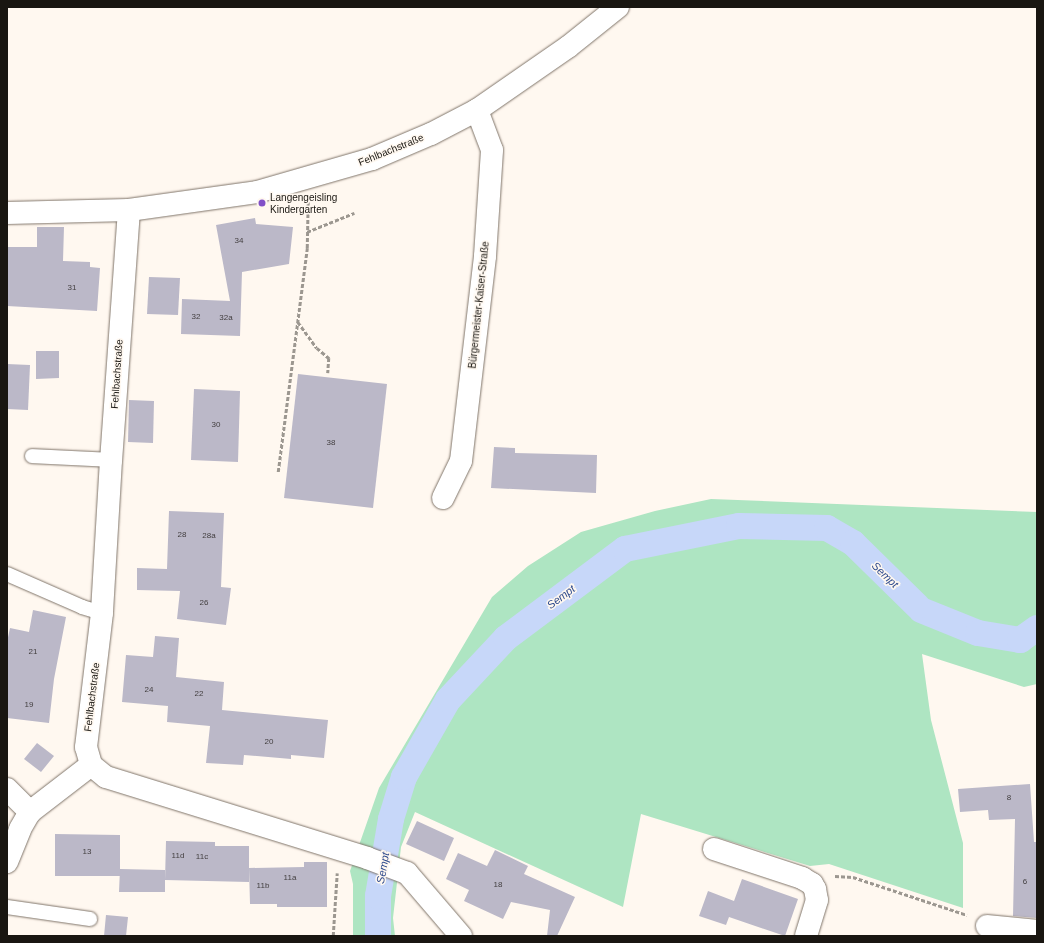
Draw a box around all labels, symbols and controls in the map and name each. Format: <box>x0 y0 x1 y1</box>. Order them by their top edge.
street label: Fehlbachstraße <box>357 131 425 169</box>
place label: Langengeisling Kindergarten <box>270 191 337 214</box>
marker: Langengeisling Kindergarten <box>257 198 267 208</box>
house number: 34 <box>235 236 243 246</box>
street label: Bürgermeister-Kaiser-Straße <box>466 241 492 369</box>
house number: 31 <box>68 283 76 293</box>
house number: 32 <box>192 312 200 322</box>
house number: 32a <box>219 313 233 323</box>
street label: Fehlbachstraße <box>109 339 125 409</box>
house number: 30 <box>212 420 220 430</box>
house number: 38 <box>327 438 335 448</box>
house number: 28 <box>178 530 186 540</box>
house number: 28a <box>202 531 216 541</box>
water label: Sempt <box>869 559 901 591</box>
water label: Sempt <box>544 582 578 612</box>
house number: 26 <box>200 598 208 608</box>
house number: 21 <box>29 647 37 657</box>
street label: Fehlbachstraße <box>82 662 102 732</box>
house number: 24 <box>145 685 153 695</box>
house number: 22 <box>195 689 203 699</box>
house number: 19 <box>25 700 33 710</box>
house number: 20 <box>265 737 273 747</box>
house number: 8 <box>1007 793 1011 803</box>
house number: 13 <box>83 847 91 857</box>
house number: 11d <box>172 851 184 861</box>
water label: Sempt <box>374 851 392 885</box>
house number: 11c <box>196 852 208 862</box>
house number: 11a <box>284 873 296 883</box>
house number: 6 <box>1023 877 1027 887</box>
house number: 18 <box>494 880 502 890</box>
house number: 11b <box>257 881 269 891</box>

